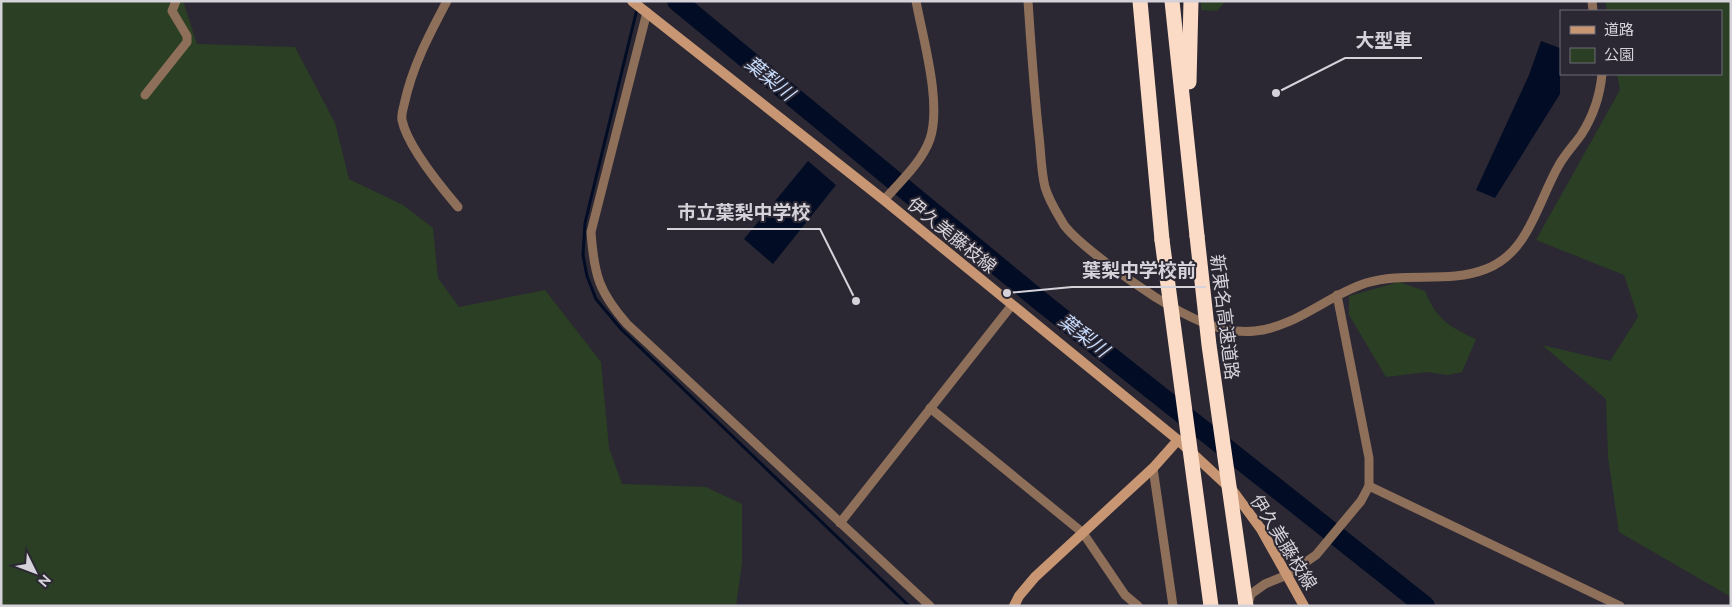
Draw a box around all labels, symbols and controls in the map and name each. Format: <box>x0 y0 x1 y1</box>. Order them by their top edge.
legend <box>1560 10 1722 75</box>
text: 道路 <box>1604 21 1634 39</box>
callout: 大型車 <box>1345 24 1422 58</box>
text: 大型車 <box>1355 29 1413 51</box>
text: 公園 <box>1604 46 1634 64</box>
water label: 葉梨川 <box>741 52 801 106</box>
street label: 伊久美藤枝線 <box>903 193 1001 277</box>
callout: 市立葉梨中学校 <box>667 195 820 229</box>
text: 市立葉梨中学校 <box>677 201 811 223</box>
callout: 葉梨中学校前 <box>1072 253 1206 287</box>
street label: 新東名高速道路 <box>1207 253 1243 381</box>
text: 葉梨中学校前 <box>1082 259 1196 281</box>
water label: 葉梨川 <box>1055 309 1115 362</box>
street label: 伊久美藤枝線 <box>1246 491 1322 593</box>
north arrow <box>10 547 60 597</box>
text: N <box>35 571 54 590</box>

